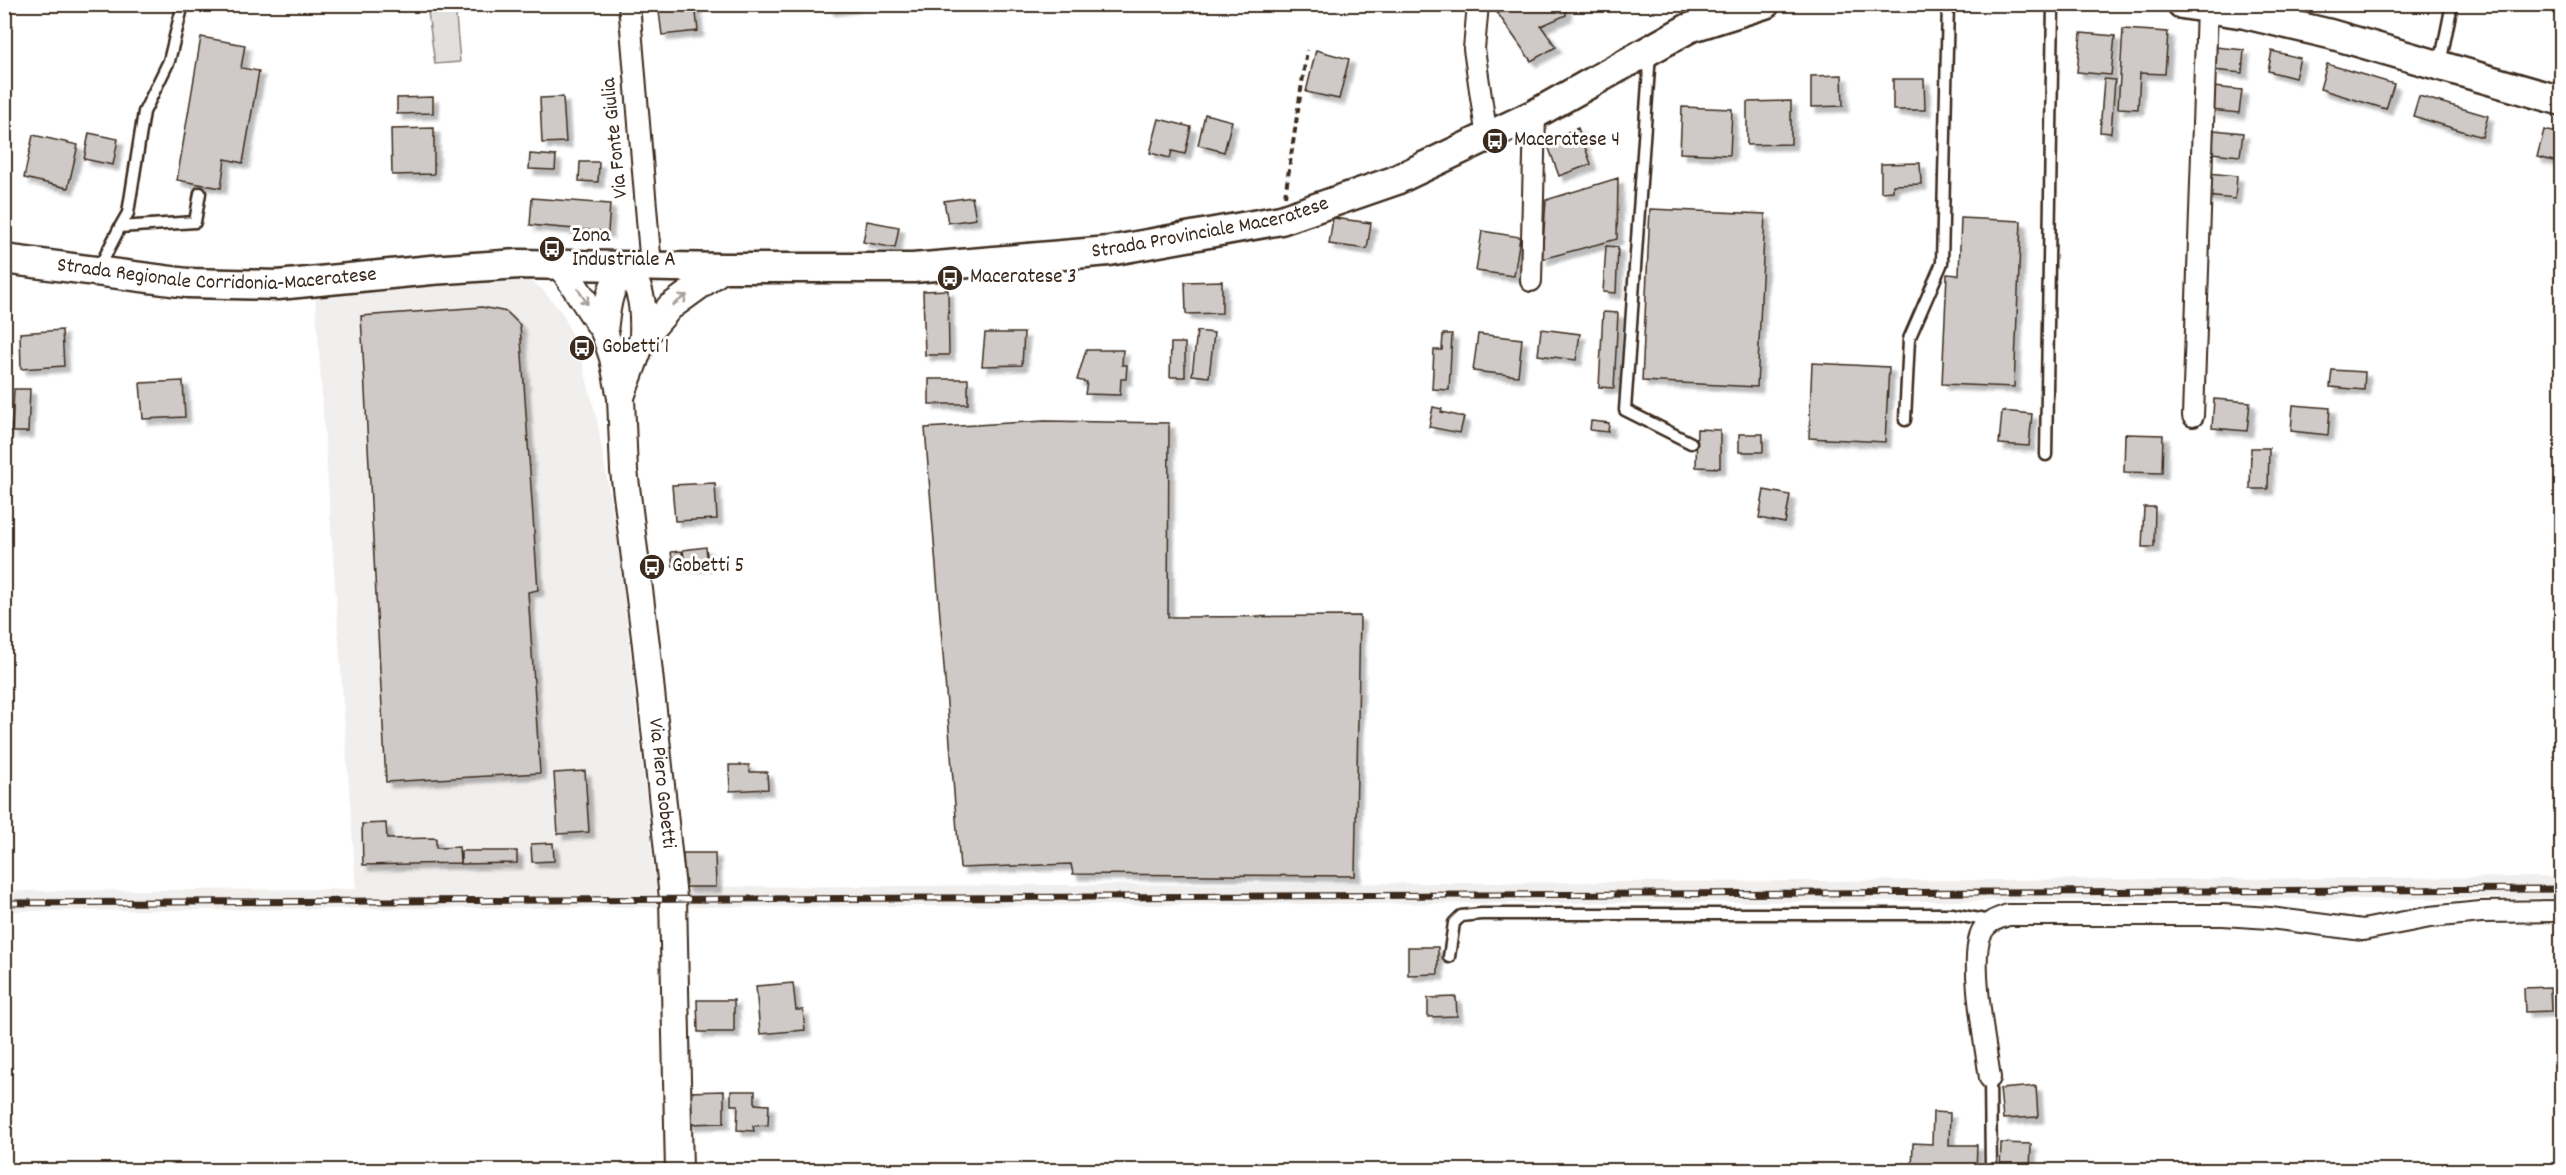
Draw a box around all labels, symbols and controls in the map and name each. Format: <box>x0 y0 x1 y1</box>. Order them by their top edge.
street label: Via Fonte Giulia <box>595 75 637 200</box>
bus stop icon: Maceratese 4 <box>1480 126 1510 156</box>
place label: Maceratese 4 <box>1514 126 1620 156</box>
street label: Strada Provinciale Maceratese <box>1090 190 1333 267</box>
place label: Zona Industriale A <box>572 222 676 276</box>
bus stop icon: Zona Industriale A <box>537 234 567 264</box>
street label: Strada Regionale Corridonia‐Maceratese <box>55 251 378 300</box>
bus stop icon: Maceratese 3 <box>935 263 965 293</box>
place label: Maceratese 3 <box>970 263 1077 293</box>
one-way arrow <box>577 288 590 305</box>
one-way arrow <box>672 293 688 306</box>
bus stop icon: Gobetti 1 <box>567 333 597 363</box>
place label: Gobetti 1 <box>602 333 669 363</box>
bus stop icon: Gobetti 5 <box>637 552 667 582</box>
place label: Gobetti 5 <box>672 552 744 582</box>
street label: Via Piero Gobetti <box>639 717 683 850</box>

